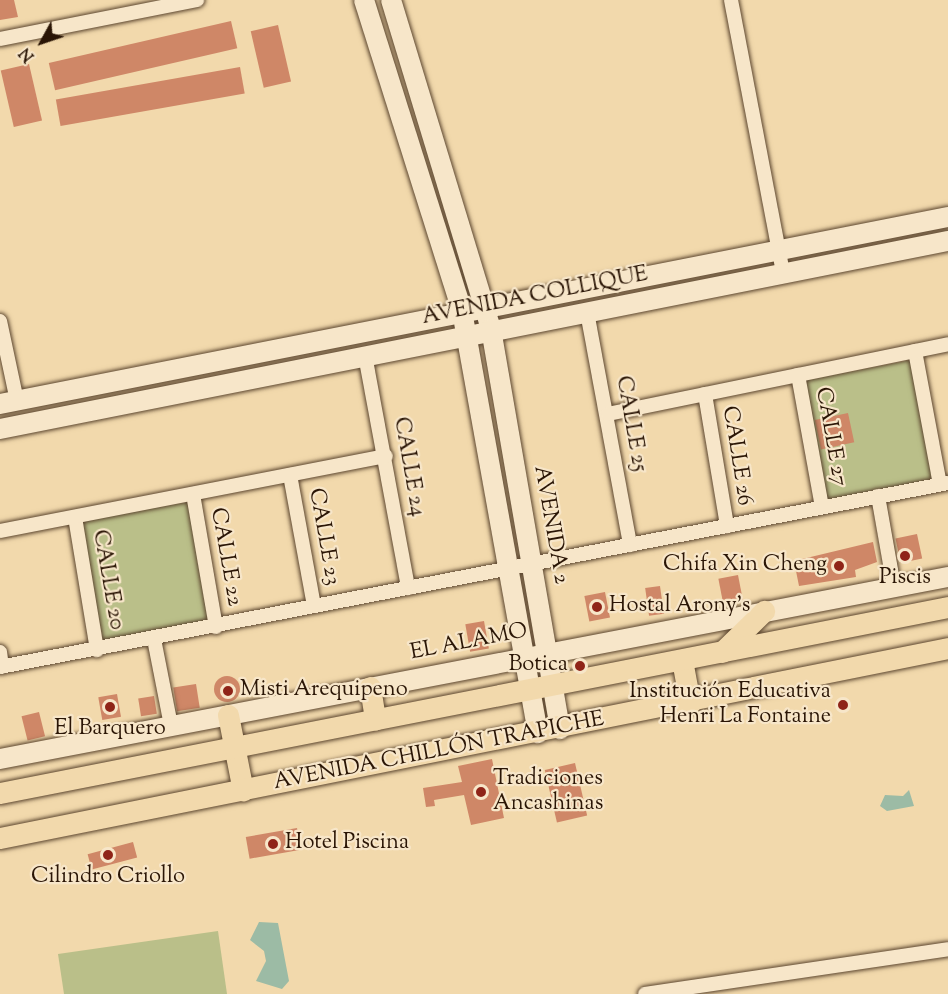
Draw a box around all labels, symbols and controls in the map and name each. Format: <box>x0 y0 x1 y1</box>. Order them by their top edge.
north arrow <box>12 12 72 72</box>
text: N <box>15 42 41 66</box>
street label: AVENIDA COLLIQUE <box>420 262 650 332</box>
street label: CALLE 25 <box>609 374 651 474</box>
street label: CALLE 27 <box>808 385 852 489</box>
street label: CALLE 26 <box>715 404 757 508</box>
street label: CALLE 24 <box>386 415 430 519</box>
street label: AVENIDA 2 <box>527 464 573 586</box>
street label: CALLE 23 <box>301 486 345 588</box>
street label: CALLE 22 <box>203 506 247 608</box>
street label: CALLE 20 <box>85 528 129 632</box>
marker: Piscis <box>898 549 912 563</box>
place label: Chifa Xin Cheng <box>663 553 827 579</box>
marker: Chifa Xin Cheng <box>832 559 846 573</box>
place label: Piscis <box>879 566 931 592</box>
place label: Hostal Arony's <box>609 594 750 620</box>
marker: Hostal Arony's <box>590 600 604 614</box>
street label: EL ALAMO <box>408 619 530 667</box>
place label: Botica <box>508 653 568 679</box>
marker: Botica <box>573 659 587 673</box>
place label: Misti Arequipeno <box>240 678 408 704</box>
place label: Institución Educativa Henri La Fontaine <box>629 679 831 730</box>
marker: Misti Arequipeno <box>221 684 235 698</box>
marker: Institución Educativa Henri La Fontaine <box>836 698 850 712</box>
marker: El Barquero <box>103 700 117 714</box>
street label: AVENIDA CHILLÓN TRAPICHE <box>271 707 607 797</box>
place label: El Barquero <box>54 717 166 743</box>
place label: Tradiciones Ancashinas <box>493 766 603 818</box>
marker: Tradiciones Ancashinas <box>474 785 488 799</box>
place label: Hotel Piscina <box>285 831 409 857</box>
marker: Hotel Piscina <box>266 837 280 851</box>
marker: Cilindro Criollo <box>101 848 115 862</box>
place label: Cilindro Criollo <box>31 865 185 891</box>

